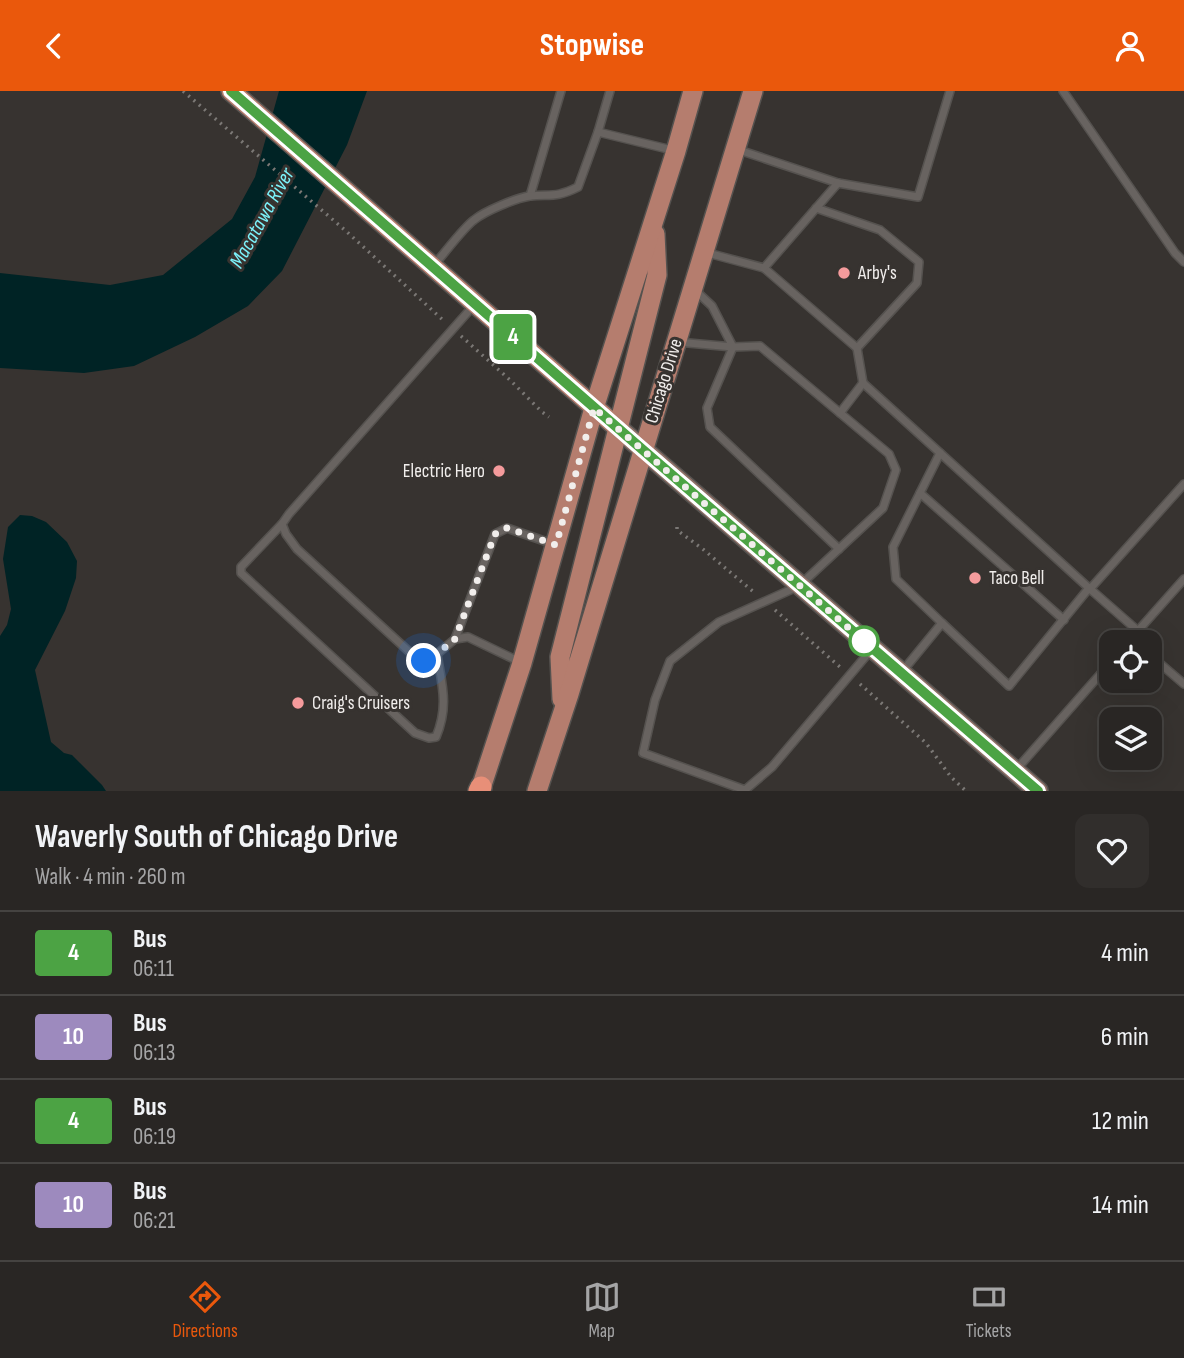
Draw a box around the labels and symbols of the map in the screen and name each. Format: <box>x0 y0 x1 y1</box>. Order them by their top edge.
water label: Macatawa River <box>224 163 300 272</box>
place label: Arby's <box>857 262 897 285</box>
marker: Arby's <box>836 265 852 281</box>
line badge: 4 <box>490 314 536 360</box>
street label: Chicago Drive <box>640 336 688 426</box>
place label: Electric Hero <box>403 460 485 483</box>
marker: Electric Hero <box>491 463 507 479</box>
place label: Taco Bell <box>989 567 1044 590</box>
marker: Taco Bell <box>967 570 983 586</box>
unlabelled marker <box>849 626 879 656</box>
your location <box>406 643 441 678</box>
place label: Craig's Cruisers <box>312 692 410 715</box>
marker: Craig's Cruisers <box>290 695 306 711</box>

